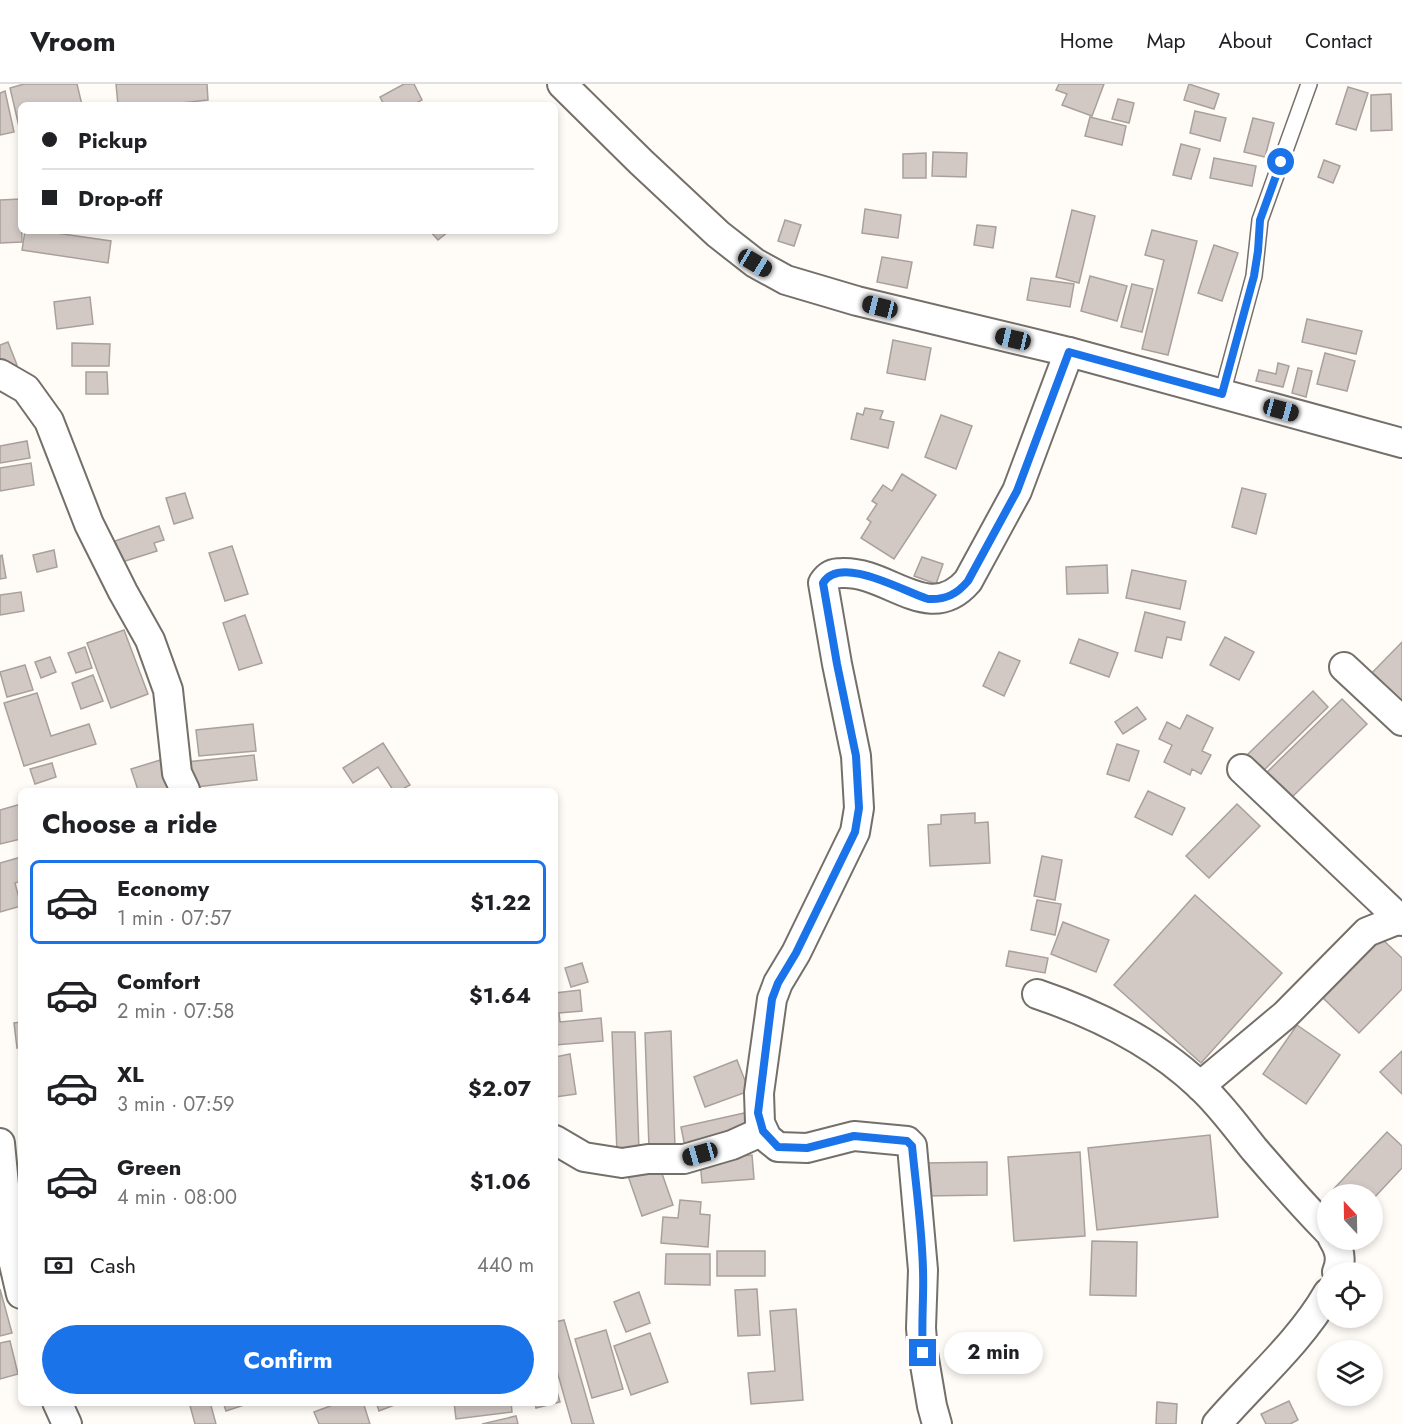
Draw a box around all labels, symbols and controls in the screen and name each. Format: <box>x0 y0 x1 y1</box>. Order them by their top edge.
text: Vroom <box>30 21 116 62</box>
text: Home <box>1060 26 1113 56</box>
text: Map <box>1146 26 1186 56</box>
text: About <box>1219 26 1272 56</box>
text: Contact <box>1305 26 1372 56</box>
text: Pickup <box>78 124 147 156</box>
route start <box>1267 148 1294 175</box>
text: Drop-off <box>78 182 162 214</box>
car <box>735 246 775 280</box>
car <box>860 294 900 320</box>
car <box>993 326 1033 352</box>
car <box>1261 397 1301 423</box>
text: Choose a ride <box>42 804 217 843</box>
text: Economy <box>117 872 209 904</box>
icon: car <box>45 875 99 929</box>
text: $1.22 <box>470 886 531 918</box>
text: 1 min · 07:57 <box>117 904 232 933</box>
text: Comfort <box>117 965 200 997</box>
icon: car <box>45 968 99 1022</box>
text: $1.64 <box>469 979 531 1011</box>
text: 2 min · 07:58 <box>117 997 234 1026</box>
text: XL <box>117 1058 144 1090</box>
icon: car <box>45 1061 99 1115</box>
text: $2.07 <box>468 1072 531 1104</box>
text: 3 min · 07:59 <box>117 1090 235 1119</box>
car <box>680 1140 720 1168</box>
text: Green <box>117 1151 181 1183</box>
icon: car <box>45 1154 99 1208</box>
text: $1.06 <box>470 1165 531 1197</box>
text: 4 min · 08:00 <box>117 1183 237 1212</box>
north arrow <box>1317 1184 1383 1250</box>
map controls <box>1317 1184 1383 1406</box>
icon: cash <box>42 1249 75 1282</box>
text: Cash <box>90 1249 136 1281</box>
text: 440 m <box>477 1251 534 1280</box>
button: locate <box>1317 1262 1383 1328</box>
button: Confirm <box>42 1325 534 1394</box>
callout: 2 min <box>944 1332 1043 1374</box>
text: 2 min <box>967 1338 1020 1367</box>
route end <box>909 1339 936 1366</box>
button: layers <box>1317 1340 1383 1406</box>

